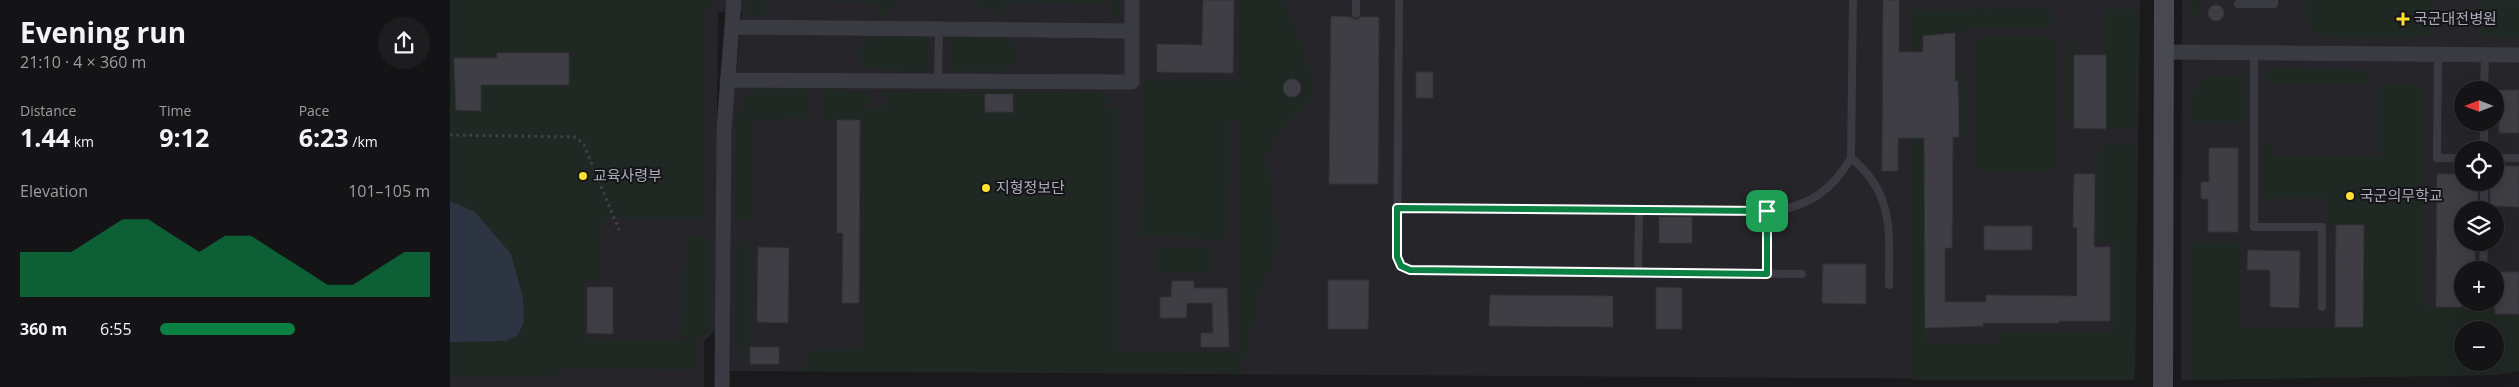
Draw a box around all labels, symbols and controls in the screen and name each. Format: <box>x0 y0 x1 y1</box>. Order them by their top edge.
place label: 국군대전병원 <box>2414 8 2497 28</box>
marker: 국군대전병원 <box>2396 12 2410 26</box>
text: Evening run <box>20 13 186 51</box>
button: share <box>378 17 430 69</box>
text: 21:10 · 4 × 360 m <box>20 51 146 73</box>
north arrow <box>2454 81 2504 131</box>
map controls <box>2454 81 2504 371</box>
text: Distance <box>20 101 76 120</box>
text: Time <box>159 101 191 120</box>
text: Pace <box>299 101 329 120</box>
text: 1.44 <box>20 120 70 154</box>
text: 9:12 <box>159 120 209 154</box>
text: 6:23 <box>299 120 349 154</box>
text: km <box>70 132 94 151</box>
text: /km <box>349 132 378 151</box>
button: locate <box>2454 141 2504 191</box>
place label: 교육사령부 <box>593 165 662 185</box>
marker: 교육사령부 <box>577 170 589 182</box>
place label: 지형정보단 <box>996 177 1065 197</box>
text: Elevation <box>20 180 88 202</box>
text: 101–105 m <box>348 180 430 202</box>
marker: 지형정보단 <box>980 182 992 194</box>
place label: 국군의무학교 <box>2360 185 2443 205</box>
pin <box>1746 190 1788 232</box>
marker: 국군의무학교 <box>2344 190 2356 202</box>
icon: arrive <box>1753 197 1781 225</box>
button: layers <box>2454 201 2504 251</box>
button: + <box>2454 261 2504 311</box>
text: 360 m <box>20 318 67 340</box>
text: 6:55 <box>100 318 132 340</box>
button: − <box>2454 321 2504 371</box>

